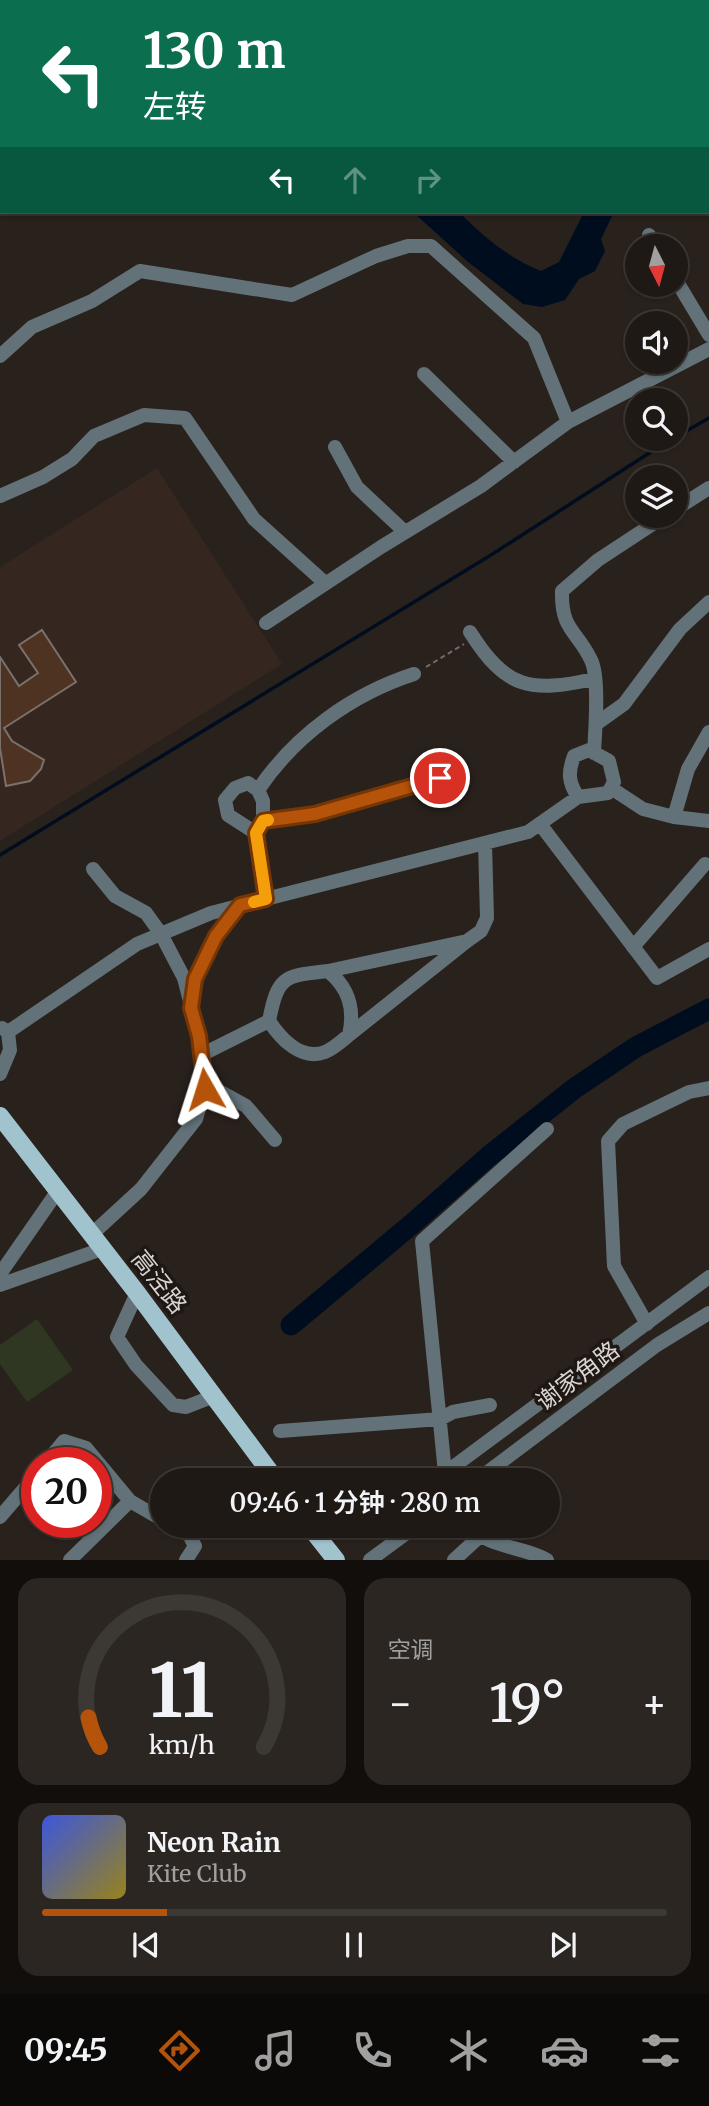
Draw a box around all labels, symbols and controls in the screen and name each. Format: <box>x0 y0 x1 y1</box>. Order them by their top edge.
text: 130 m <box>143 20 286 81</box>
icon: left <box>28 28 119 119</box>
text: 左转 <box>143 87 207 127</box>
icon: left <box>263 161 301 199</box>
icon: ahead <box>336 161 374 199</box>
icon: right <box>409 161 447 199</box>
north arrow <box>625 234 688 298</box>
map controls <box>625 234 688 528</box>
button: sound <box>625 311 688 374</box>
button: search <box>625 388 688 451</box>
button: layers <box>625 465 688 528</box>
pin <box>410 748 470 808</box>
icon: arrive <box>421 759 459 797</box>
position arrow <box>168 1052 242 1126</box>
street label: 高泾路 <box>125 1244 194 1320</box>
street label: 谢家角路 <box>530 1334 625 1417</box>
speed limit sign: 20 <box>21 1447 112 1538</box>
text: 09:46 · 1 分钟 · 280 m <box>230 1486 480 1519</box>
text: 空调 <box>388 1635 434 1664</box>
text: 11 <box>149 1646 215 1738</box>
text: 19° <box>489 1671 566 1736</box>
text: − <box>388 1680 413 1727</box>
text: + <box>642 1680 667 1727</box>
text: km/h <box>149 1729 215 1761</box>
text: Neon Rain <box>147 1826 281 1859</box>
text: Kite Club <box>147 1859 246 1888</box>
icon: previous <box>127 1926 165 1964</box>
icon: pause <box>335 1926 373 1964</box>
icon: next <box>544 1926 582 1964</box>
icon: directions <box>155 2026 204 2075</box>
icon: music <box>251 2026 300 2075</box>
icon: phone <box>348 2026 397 2075</box>
icon: climate <box>444 2026 493 2075</box>
icon: car <box>540 2026 589 2075</box>
icon: filters <box>636 2026 685 2075</box>
text: 09:45 <box>24 2030 108 2070</box>

